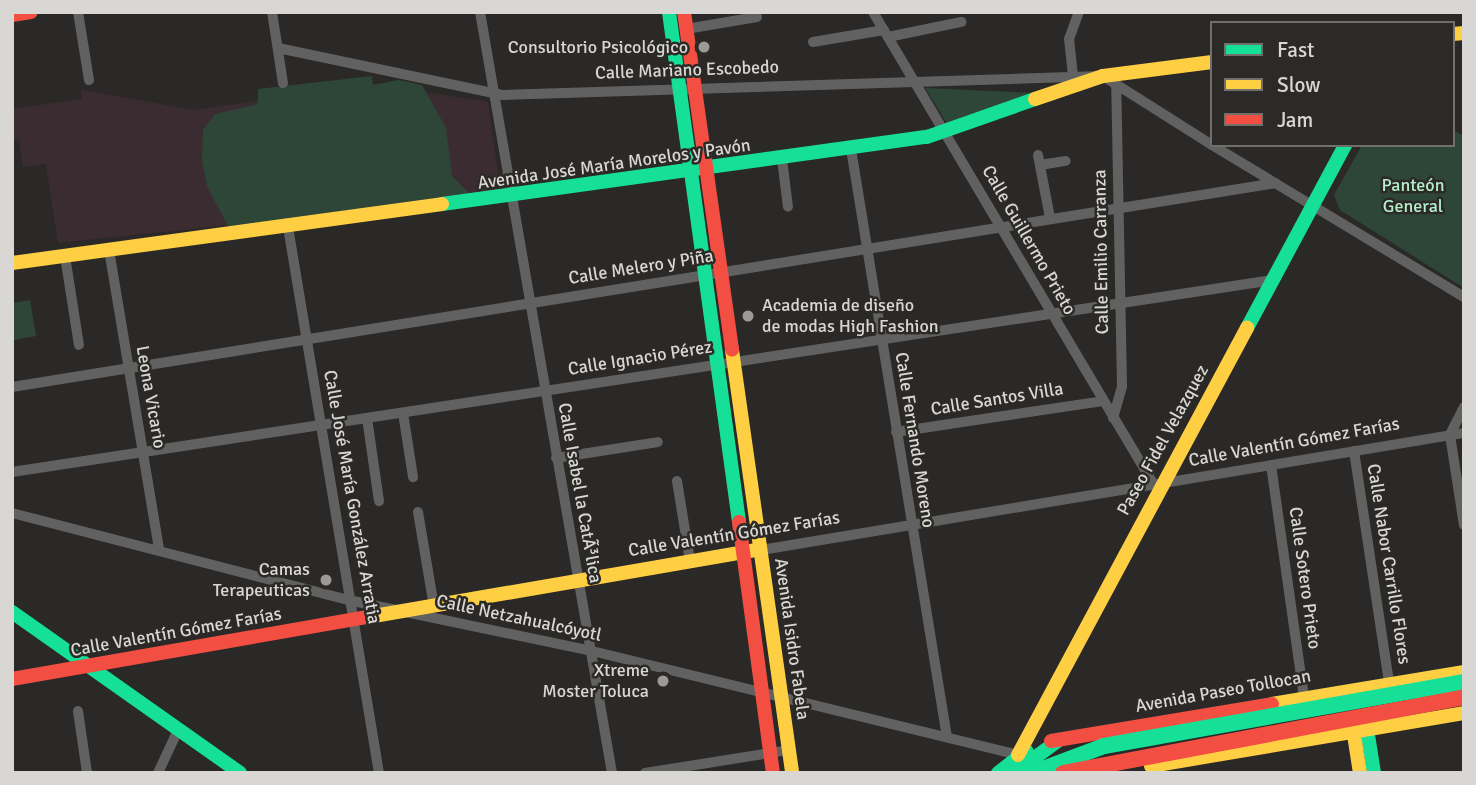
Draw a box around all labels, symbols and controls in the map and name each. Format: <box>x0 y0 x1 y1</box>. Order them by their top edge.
legend <box>1210 21 1455 147</box>
place label: Consultorio Psicológico <box>508 36 688 58</box>
marker: Consultorio Psicológico <box>694 37 714 57</box>
text: Fast <box>1277 37 1314 63</box>
street label: Calle Mariano Escobedo <box>595 56 779 84</box>
text: Slow <box>1277 72 1321 98</box>
text: Jam <box>1277 107 1313 133</box>
street label: Avenida José María Morelos y Pavón <box>476 134 752 194</box>
street label: Calle Guillermo Prieto <box>977 161 1081 319</box>
street label: Calle Emilio Carranza <box>1089 169 1113 335</box>
park label: Panteón General <box>1381 175 1445 218</box>
street label: Calle Melero y Piña <box>567 245 715 289</box>
place label: Academia de diseño de modas High Fashion <box>762 295 939 338</box>
marker: Academia de diseño de modas High Fashion <box>740 308 756 324</box>
street label: Calle Ignacio Pérez <box>566 336 714 380</box>
street label: Leona Vicario <box>131 344 171 450</box>
street label: Calle Fernando Moreno <box>890 351 940 529</box>
street label: Paseo Fidel Velazquez <box>1113 361 1213 519</box>
street label: Calle José María González Arratia <box>319 368 385 626</box>
street label: Calle Santos Villa <box>929 378 1065 420</box>
street label: Calle Isabel la CatÃ³lica <box>554 401 606 585</box>
street label: Calle Valentín Gómez Farías <box>1187 413 1401 471</box>
street label: Calle Nabor Carrillo Flores <box>1362 462 1416 666</box>
street label: Calle Sotero Prieto <box>1284 506 1326 650</box>
street label: Calle Valentín Gómez Farías <box>627 507 841 561</box>
street label: Avenida Isidro Fabela <box>770 557 814 721</box>
place label: Camas Terapeuticas <box>213 559 310 602</box>
marker: Camas Terapeuticas <box>316 570 336 590</box>
street label: Calle Netzahualcóyotl <box>434 590 604 646</box>
street label: Calle Valentín Gómez Farías <box>69 603 283 661</box>
place label: Xtreme Moster Toluca <box>542 660 649 702</box>
street label: Avenida Paseo Tollocan <box>1134 665 1312 717</box>
marker: Xtreme Moster Toluca <box>655 673 671 689</box>

